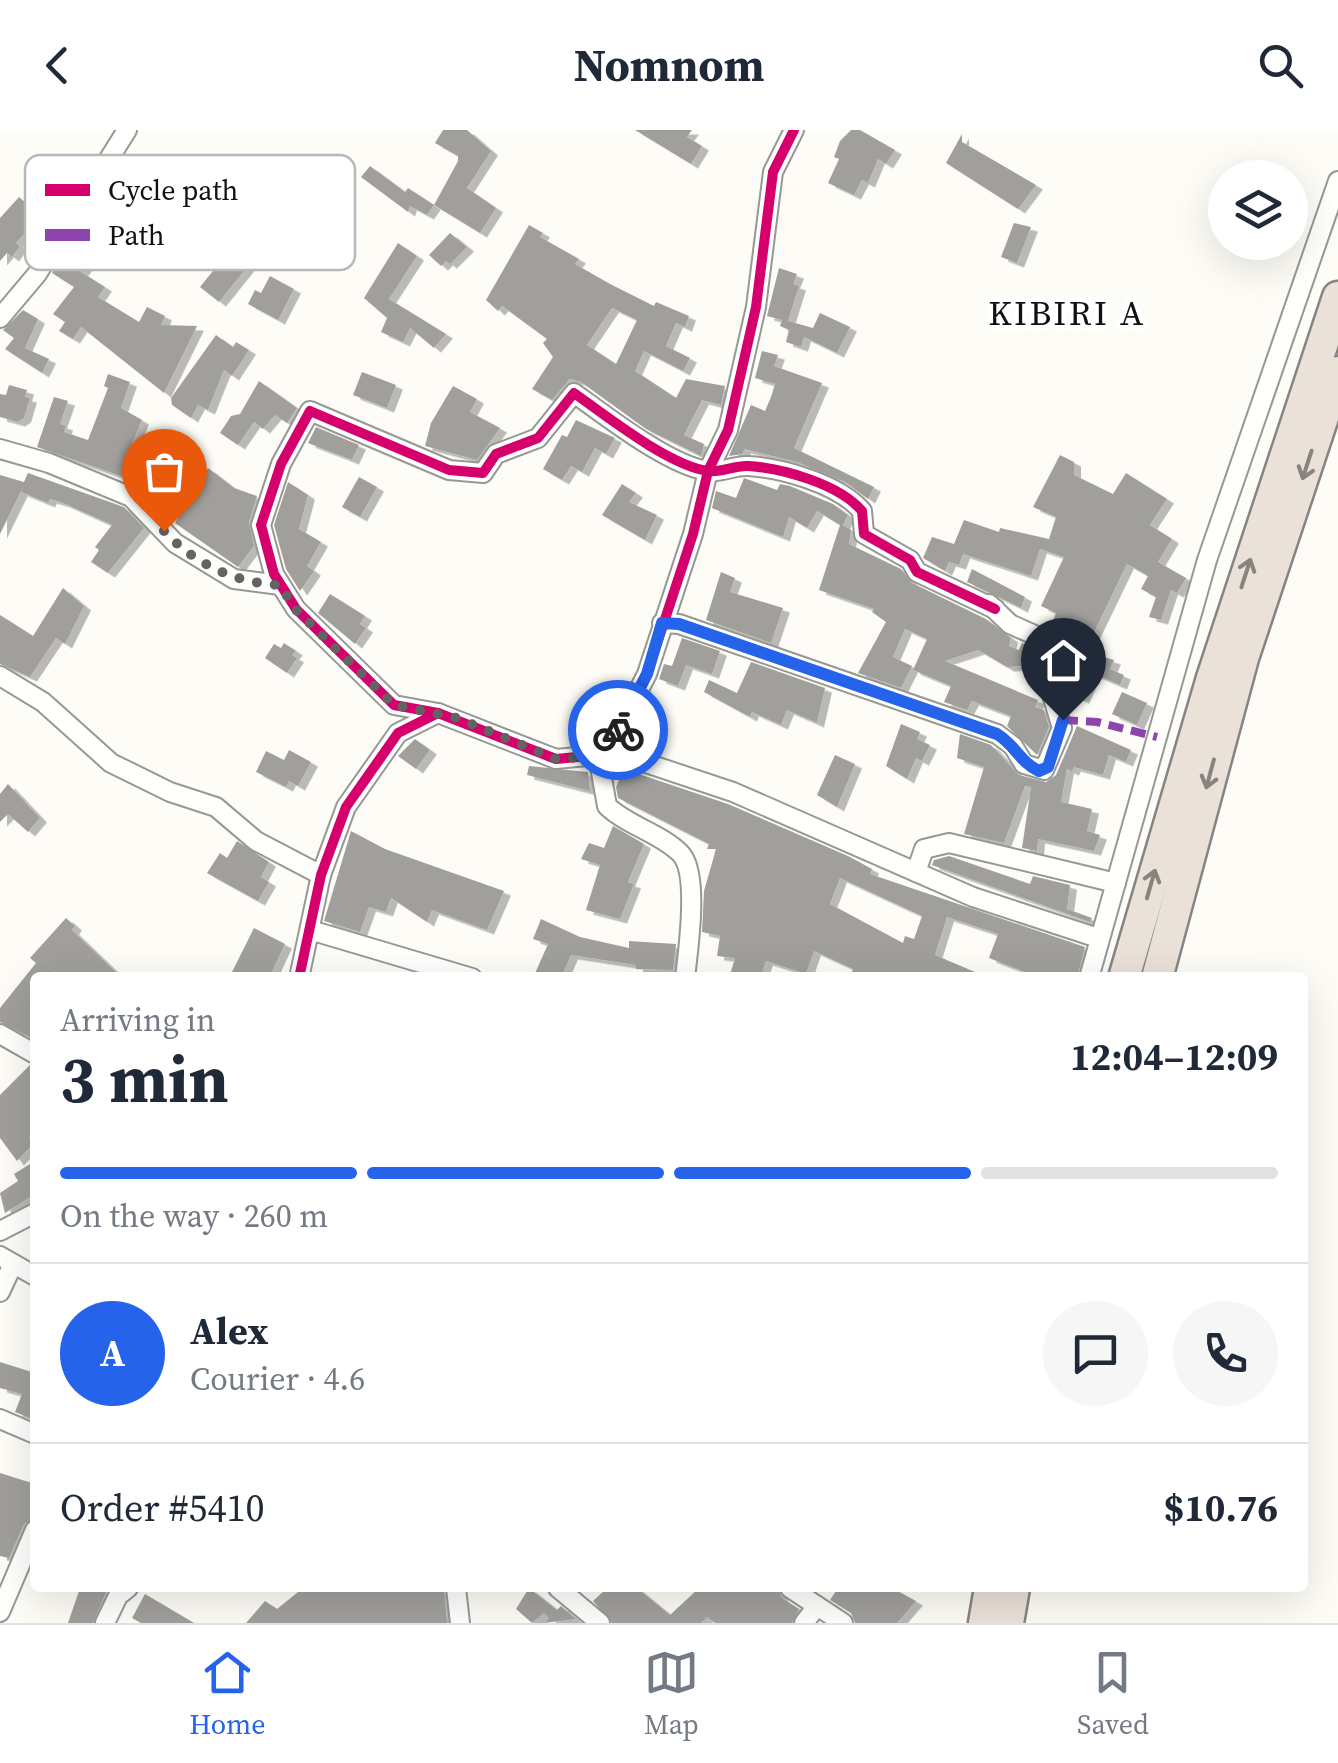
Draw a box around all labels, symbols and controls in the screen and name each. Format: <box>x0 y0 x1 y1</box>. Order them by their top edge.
text: Nomnom <box>573 34 765 96</box>
icon: back <box>30 38 85 93</box>
icon: search <box>1253 38 1308 93</box>
legend <box>25 155 355 270</box>
map controls <box>1208 160 1308 260</box>
button: layers <box>1208 160 1308 260</box>
text: Cycle path <box>108 171 238 209</box>
text: Path <box>108 216 165 254</box>
district label: KIBIRI A <box>988 289 1146 337</box>
pin <box>122 429 207 532</box>
icon: bag <box>137 444 192 499</box>
one-way arrow <box>1297 448 1315 480</box>
one-way arrow <box>1239 558 1257 590</box>
pin <box>1021 618 1106 721</box>
icon: home <box>1036 633 1091 688</box>
courier <box>568 680 668 780</box>
icon: bike <box>591 703 646 758</box>
one-way arrow <box>1199 758 1218 790</box>
one-way arrow <box>1143 869 1161 900</box>
text: Arriving in <box>60 998 215 1042</box>
text: 12:04–12:09 <box>1070 1031 1278 1083</box>
text: 3 min <box>60 1035 229 1124</box>
text: On the way · 260 m <box>60 1194 328 1238</box>
button: chat <box>1043 1301 1148 1406</box>
button: phone <box>1173 1301 1278 1406</box>
text: Alex <box>190 1305 268 1357</box>
text: A <box>100 1327 125 1379</box>
text: Courier · 4.6 <box>190 1357 365 1401</box>
text: Order #5410 <box>60 1482 264 1534</box>
text: $10.76 <box>1164 1482 1278 1534</box>
tab: Home <box>189 1645 266 1743</box>
tab: Map <box>644 1645 699 1743</box>
tab: Saved <box>1077 1645 1149 1743</box>

